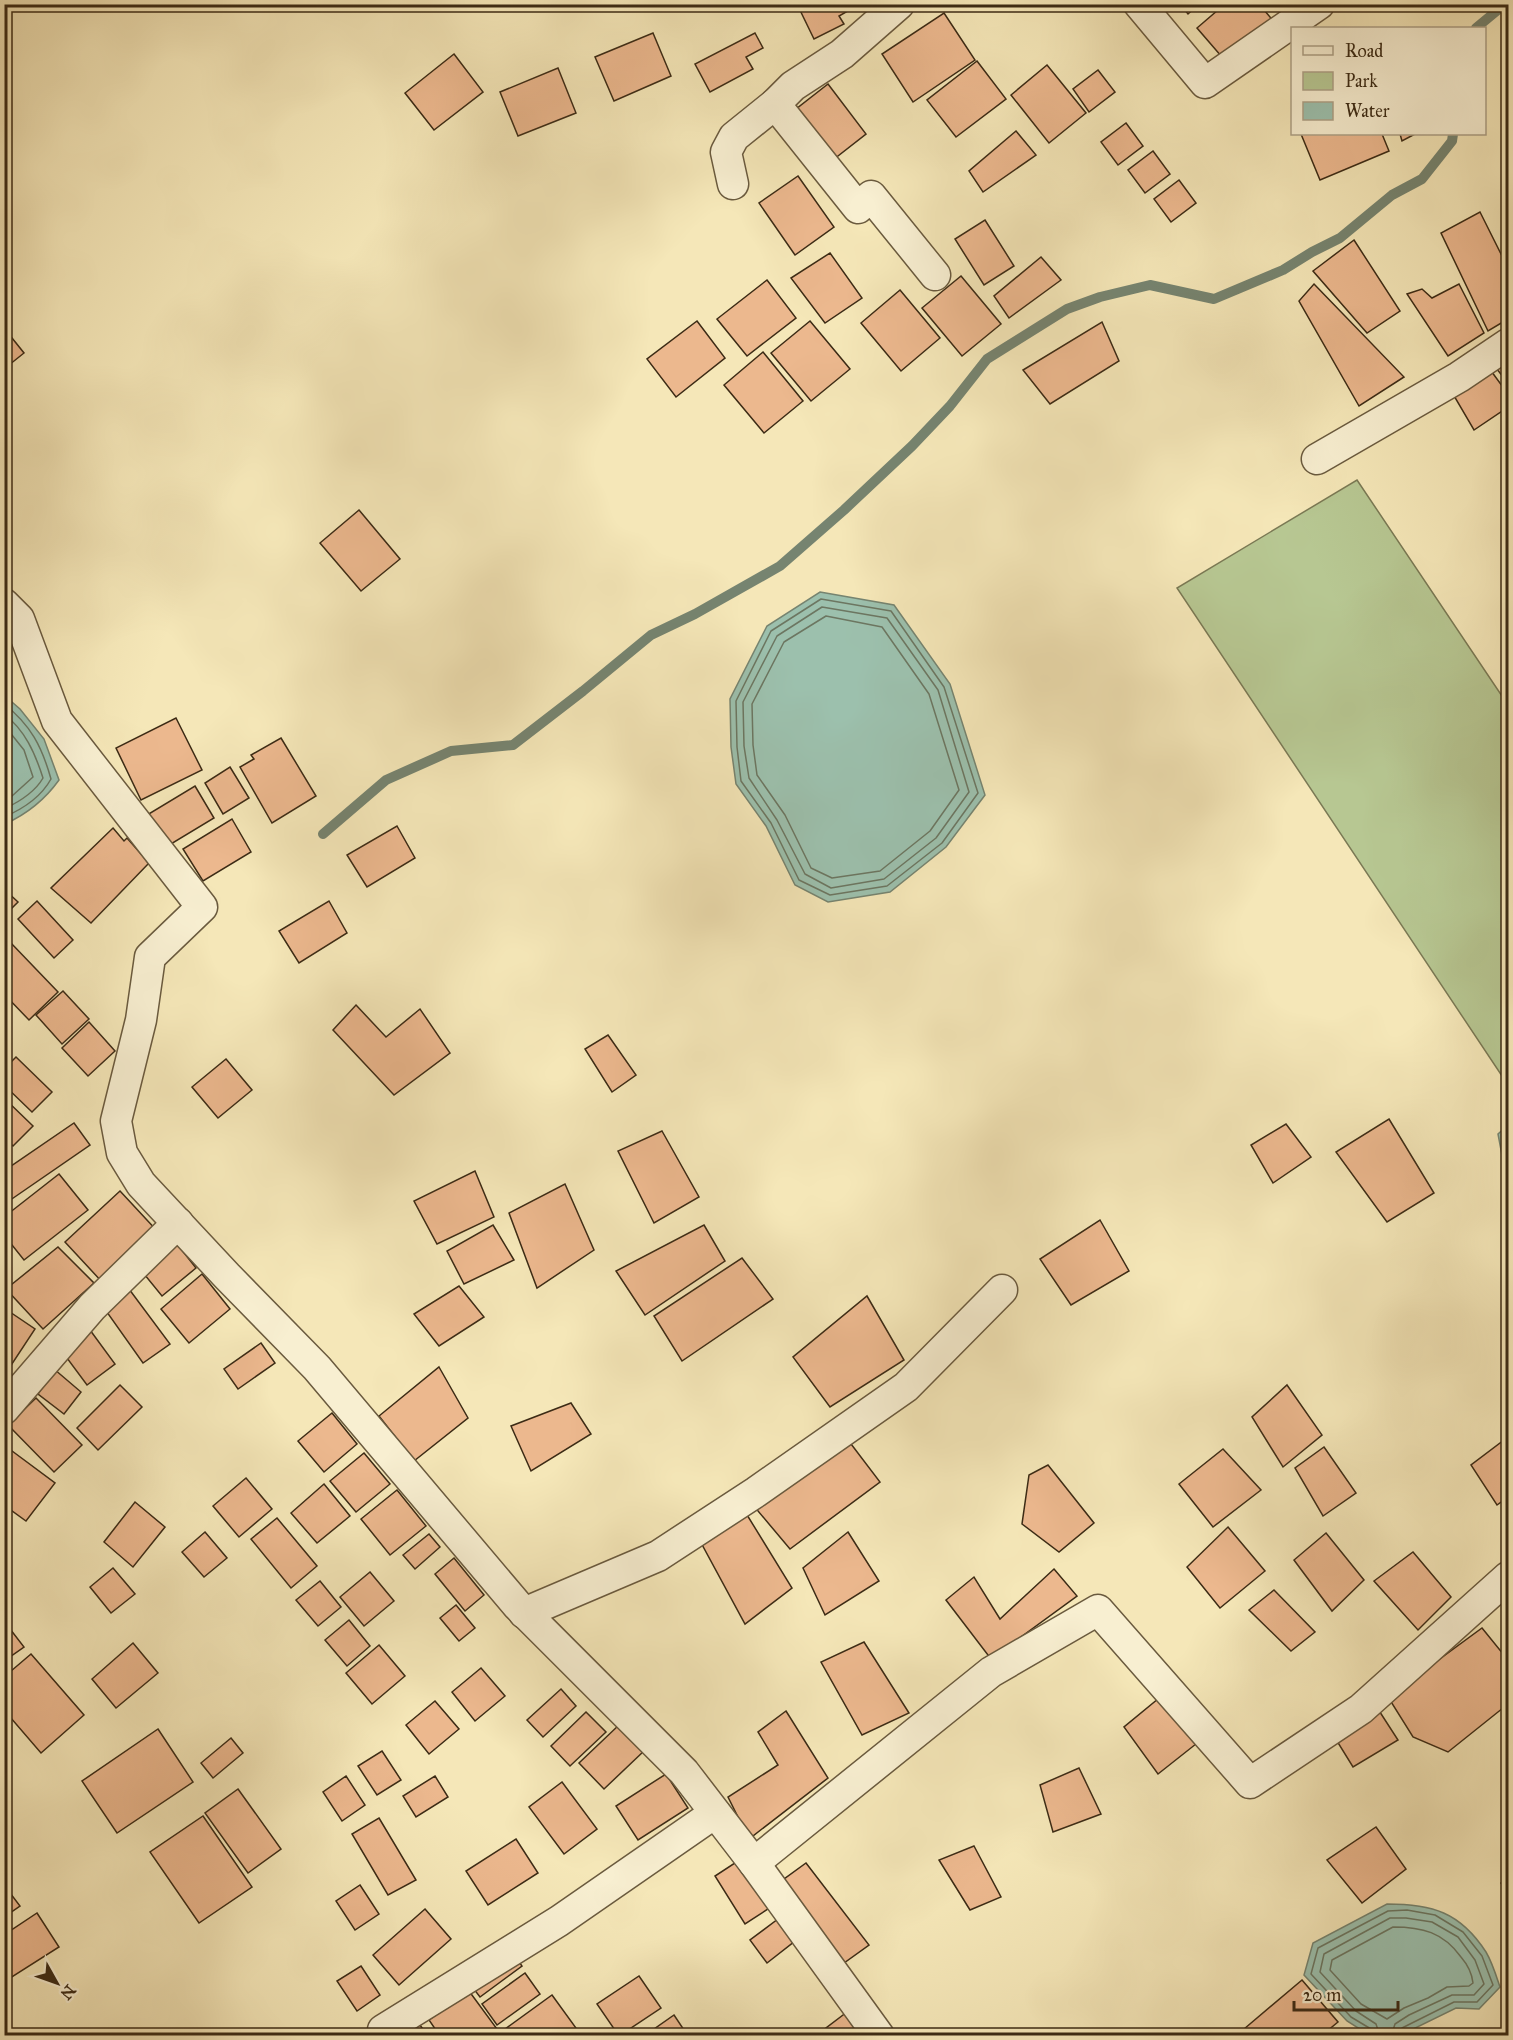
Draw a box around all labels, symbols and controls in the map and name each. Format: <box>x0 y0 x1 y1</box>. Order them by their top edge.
legend <box>1291 27 1486 135</box>
text: Road <box>1345 40 1383 62</box>
text: Park <box>1345 70 1378 92</box>
text: Water <box>1345 100 1390 122</box>
north arrow <box>27 1953 87 2013</box>
scale bar <box>1294 1974 1398 2012</box>
text: N <box>56 1981 80 2004</box>
text: 20 m <box>1303 1984 1341 2006</box>

